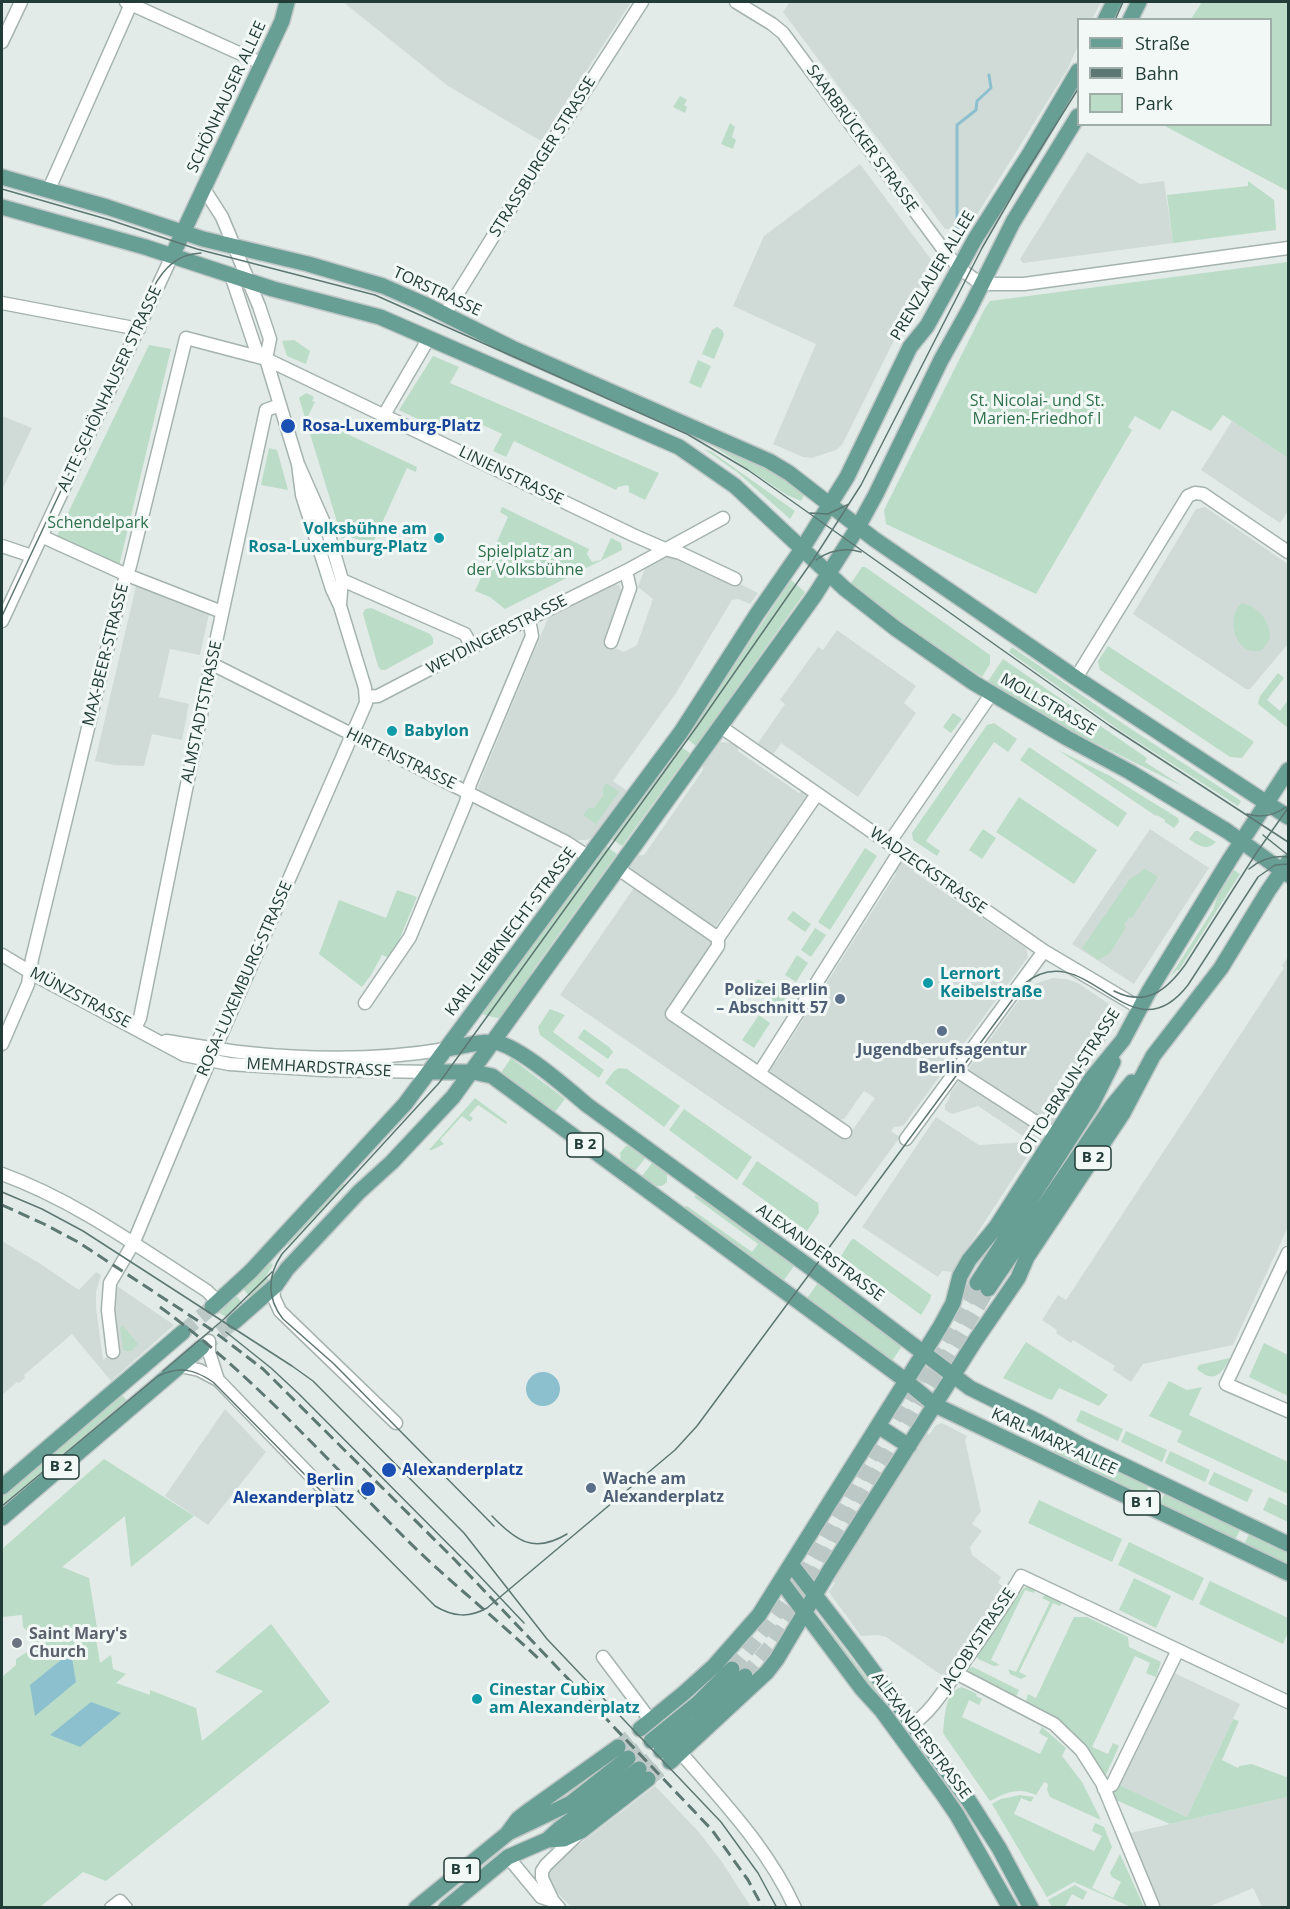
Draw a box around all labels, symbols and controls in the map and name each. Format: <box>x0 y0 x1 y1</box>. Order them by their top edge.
street label: SCHÖNHAUSER ALLEE <box>183 18 271 176</box>
legend <box>1077 18 1272 126</box>
text: Straße <box>1135 31 1190 55</box>
text: Bahn <box>1135 61 1179 85</box>
street label: SAARBRÜCKER STRASSE <box>802 62 922 216</box>
street label: STRASSBURGER STRASSE <box>486 73 600 241</box>
text: Park <box>1135 91 1173 115</box>
street label: PRENZLAUER ALLEE <box>887 208 979 344</box>
street label: TORSTRASSE <box>390 263 484 321</box>
street label: ALTE SCHÖNHAUSER STRASSE <box>54 283 166 495</box>
park label: St. Nicolai- und St. Marien-Friedhof I <box>970 391 1104 429</box>
place label: Rosa-Luxemburg-Platz <box>302 416 481 436</box>
marker: Rosa-Luxemburg-Platz <box>279 417 297 435</box>
street label: LINIENSTRASSE <box>455 442 567 510</box>
park label: Schendelpark <box>47 513 149 533</box>
place label: Volksbühne am Rosa-Luxemburg-Platz <box>248 519 427 557</box>
marker: Volksbühne am Rosa-Luxemburg-Platz <box>432 531 446 545</box>
park label: Spielplatz an der Volksbühne <box>467 542 583 580</box>
street label: MAX-BEER-STRASSE <box>79 582 133 728</box>
street label: WEYDINGERSTRASSE <box>424 591 570 679</box>
street label: ALMSTADTSTRASSE <box>178 639 226 785</box>
street label: MOLLSTRASSE <box>997 670 1099 740</box>
place label: Babylon <box>404 721 469 741</box>
street label: HIRTENSTRASSE <box>343 724 459 794</box>
marker: Babylon <box>385 724 399 738</box>
street label: WADZECKSTRASSE <box>866 823 990 919</box>
street label: KARL-LIEBKNECHT-STRASSE <box>441 844 581 1020</box>
street label: ROSA-LUXEMBURG-STRASSE <box>193 878 297 1080</box>
street label: MÜNZSTRASSE <box>26 963 134 1033</box>
place label: Lernort Keibelstraße <box>940 964 1042 1002</box>
marker: Lernort Keibelstraße <box>921 976 935 990</box>
place label: Polizei Berlin – Abschnitt 57 <box>716 980 828 1018</box>
marker: Polizei Berlin – Abschnitt 57 <box>833 992 847 1006</box>
street label: OTTO-BRAUN-STRASSE <box>1015 1005 1125 1159</box>
marker: Jugendberufsagentur Berlin <box>935 1024 949 1038</box>
place label: Jugendberufsagentur Berlin <box>857 1040 1027 1078</box>
street label: MEMHARDSTRASSE <box>246 1055 392 1081</box>
road number: B 2 <box>567 1133 603 1157</box>
road number: B 2 <box>1075 1146 1111 1170</box>
street label: ALEXANDERSTRASSE <box>752 1200 888 1306</box>
street label: KARL-MARX-ALLEE <box>988 1404 1120 1480</box>
road number: B 2 <box>43 1455 79 1479</box>
place label: Alexanderplatz <box>402 1460 523 1480</box>
marker: Alexanderplatz <box>380 1461 398 1479</box>
place label: Wache am Alexanderplatz <box>603 1469 724 1507</box>
place label: Berlin Alexanderplatz <box>233 1470 354 1508</box>
marker: Berlin Alexanderplatz <box>359 1480 377 1498</box>
marker: Wache am Alexanderplatz <box>584 1481 598 1495</box>
road number: B 1 <box>1124 1491 1160 1515</box>
street label: JACOBYSTRASSE <box>936 1585 1020 1695</box>
place label: Saint Mary's Church <box>29 1624 127 1662</box>
marker: Saint Mary's Church <box>10 1636 24 1650</box>
street label: ALEXANDERSTRASSE <box>867 1669 975 1803</box>
place label: Cinestar Cubix am Alexanderplatz <box>489 1680 640 1718</box>
marker: Cinestar Cubix am Alexanderplatz <box>470 1692 484 1706</box>
road number: B 1 <box>444 1858 480 1882</box>

